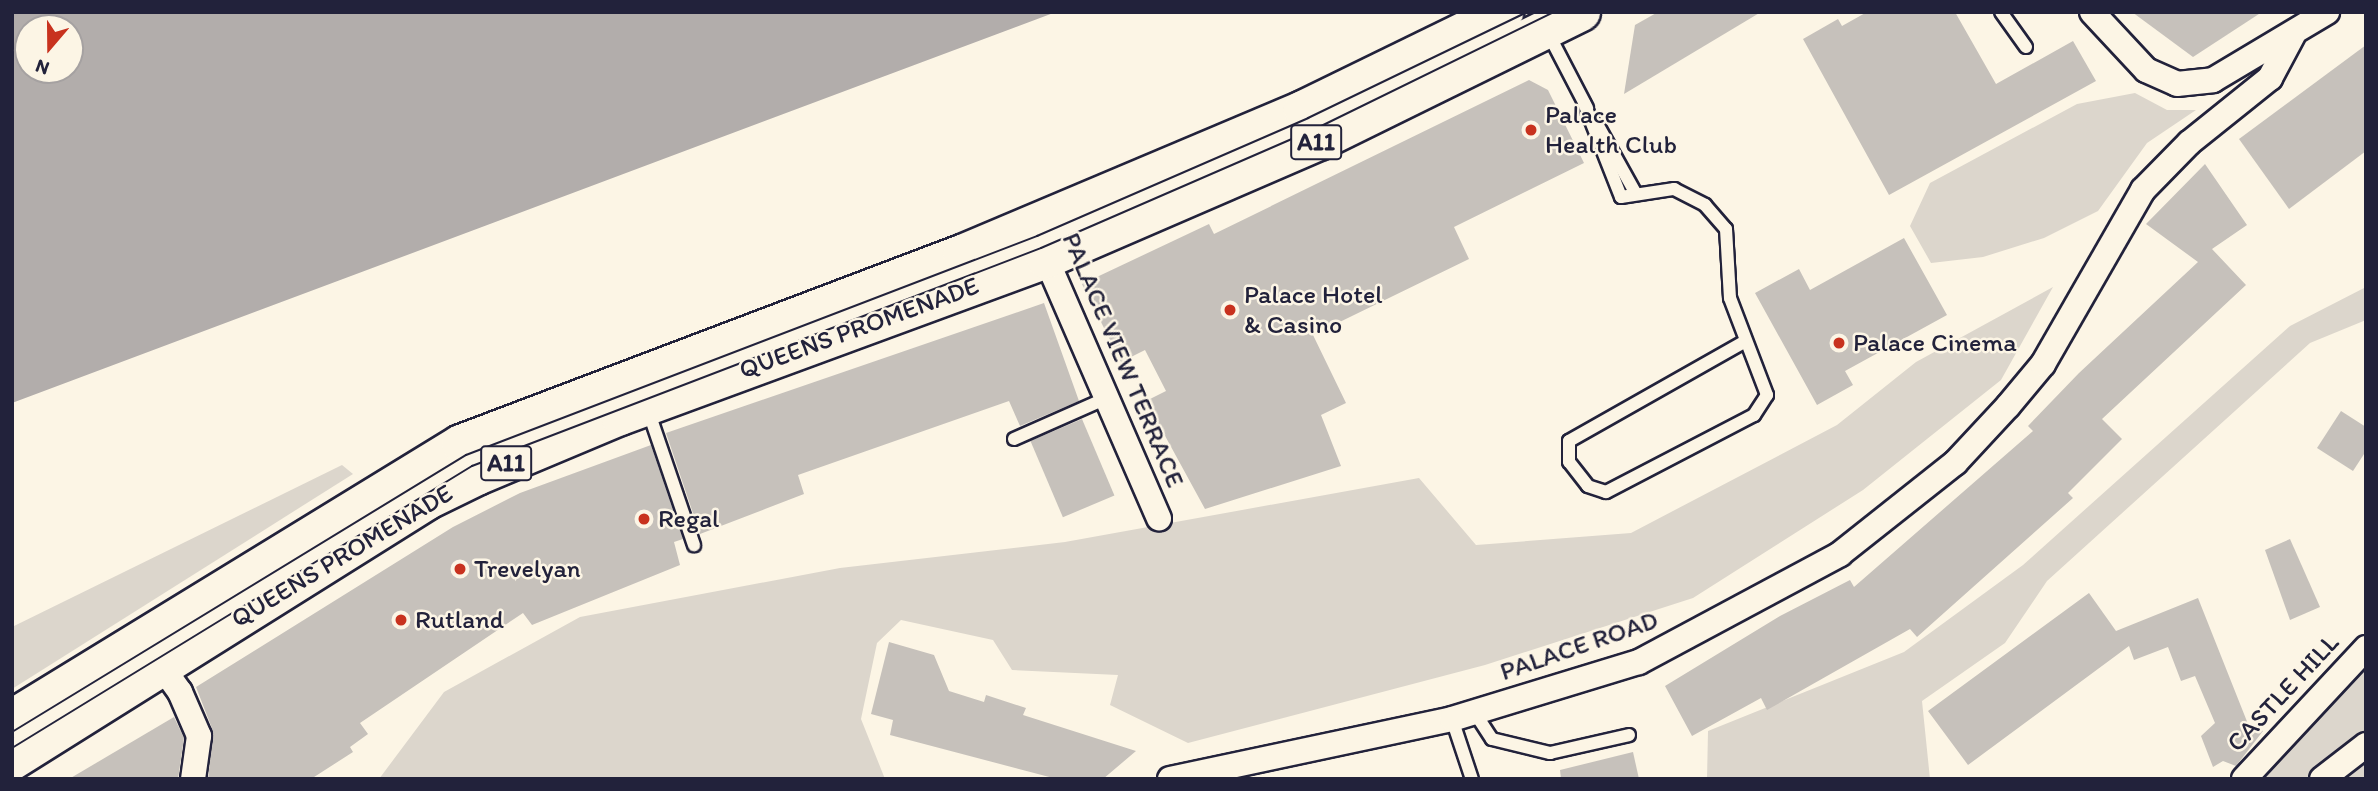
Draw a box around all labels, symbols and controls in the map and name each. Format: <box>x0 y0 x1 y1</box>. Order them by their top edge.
north arrow <box>14 14 84 84</box>
text: N <box>32 54 52 80</box>
place label: Palace Health Club <box>1545 99 1677 160</box>
road number: A11 <box>1290 122 1342 162</box>
marker: Palace Health Club <box>1523 122 1539 138</box>
street label: PALACE VIEW TERRACE <box>1055 228 1191 492</box>
street label: QUEENS PROMENADE <box>735 270 983 386</box>
place label: Palace Hotel & Casino <box>1244 279 1383 340</box>
marker: Palace Hotel & Casino <box>1222 302 1238 318</box>
place label: Palace Cinema <box>1853 327 2016 359</box>
marker: Palace Cinema <box>1831 335 1847 351</box>
road number: A11 <box>480 442 532 484</box>
street label: QUEENS PROMENADE <box>226 478 458 634</box>
place label: Regal <box>658 503 719 535</box>
marker: Regal <box>636 511 652 527</box>
place label: Trevelyan <box>474 553 581 585</box>
marker: Trevelyan <box>452 561 468 577</box>
place label: Rutland <box>415 604 504 636</box>
street label: PALACE ROAD <box>1496 604 1662 688</box>
marker: Rutland <box>393 612 409 628</box>
street label: CASTLE HILL <box>2220 627 2346 759</box>

